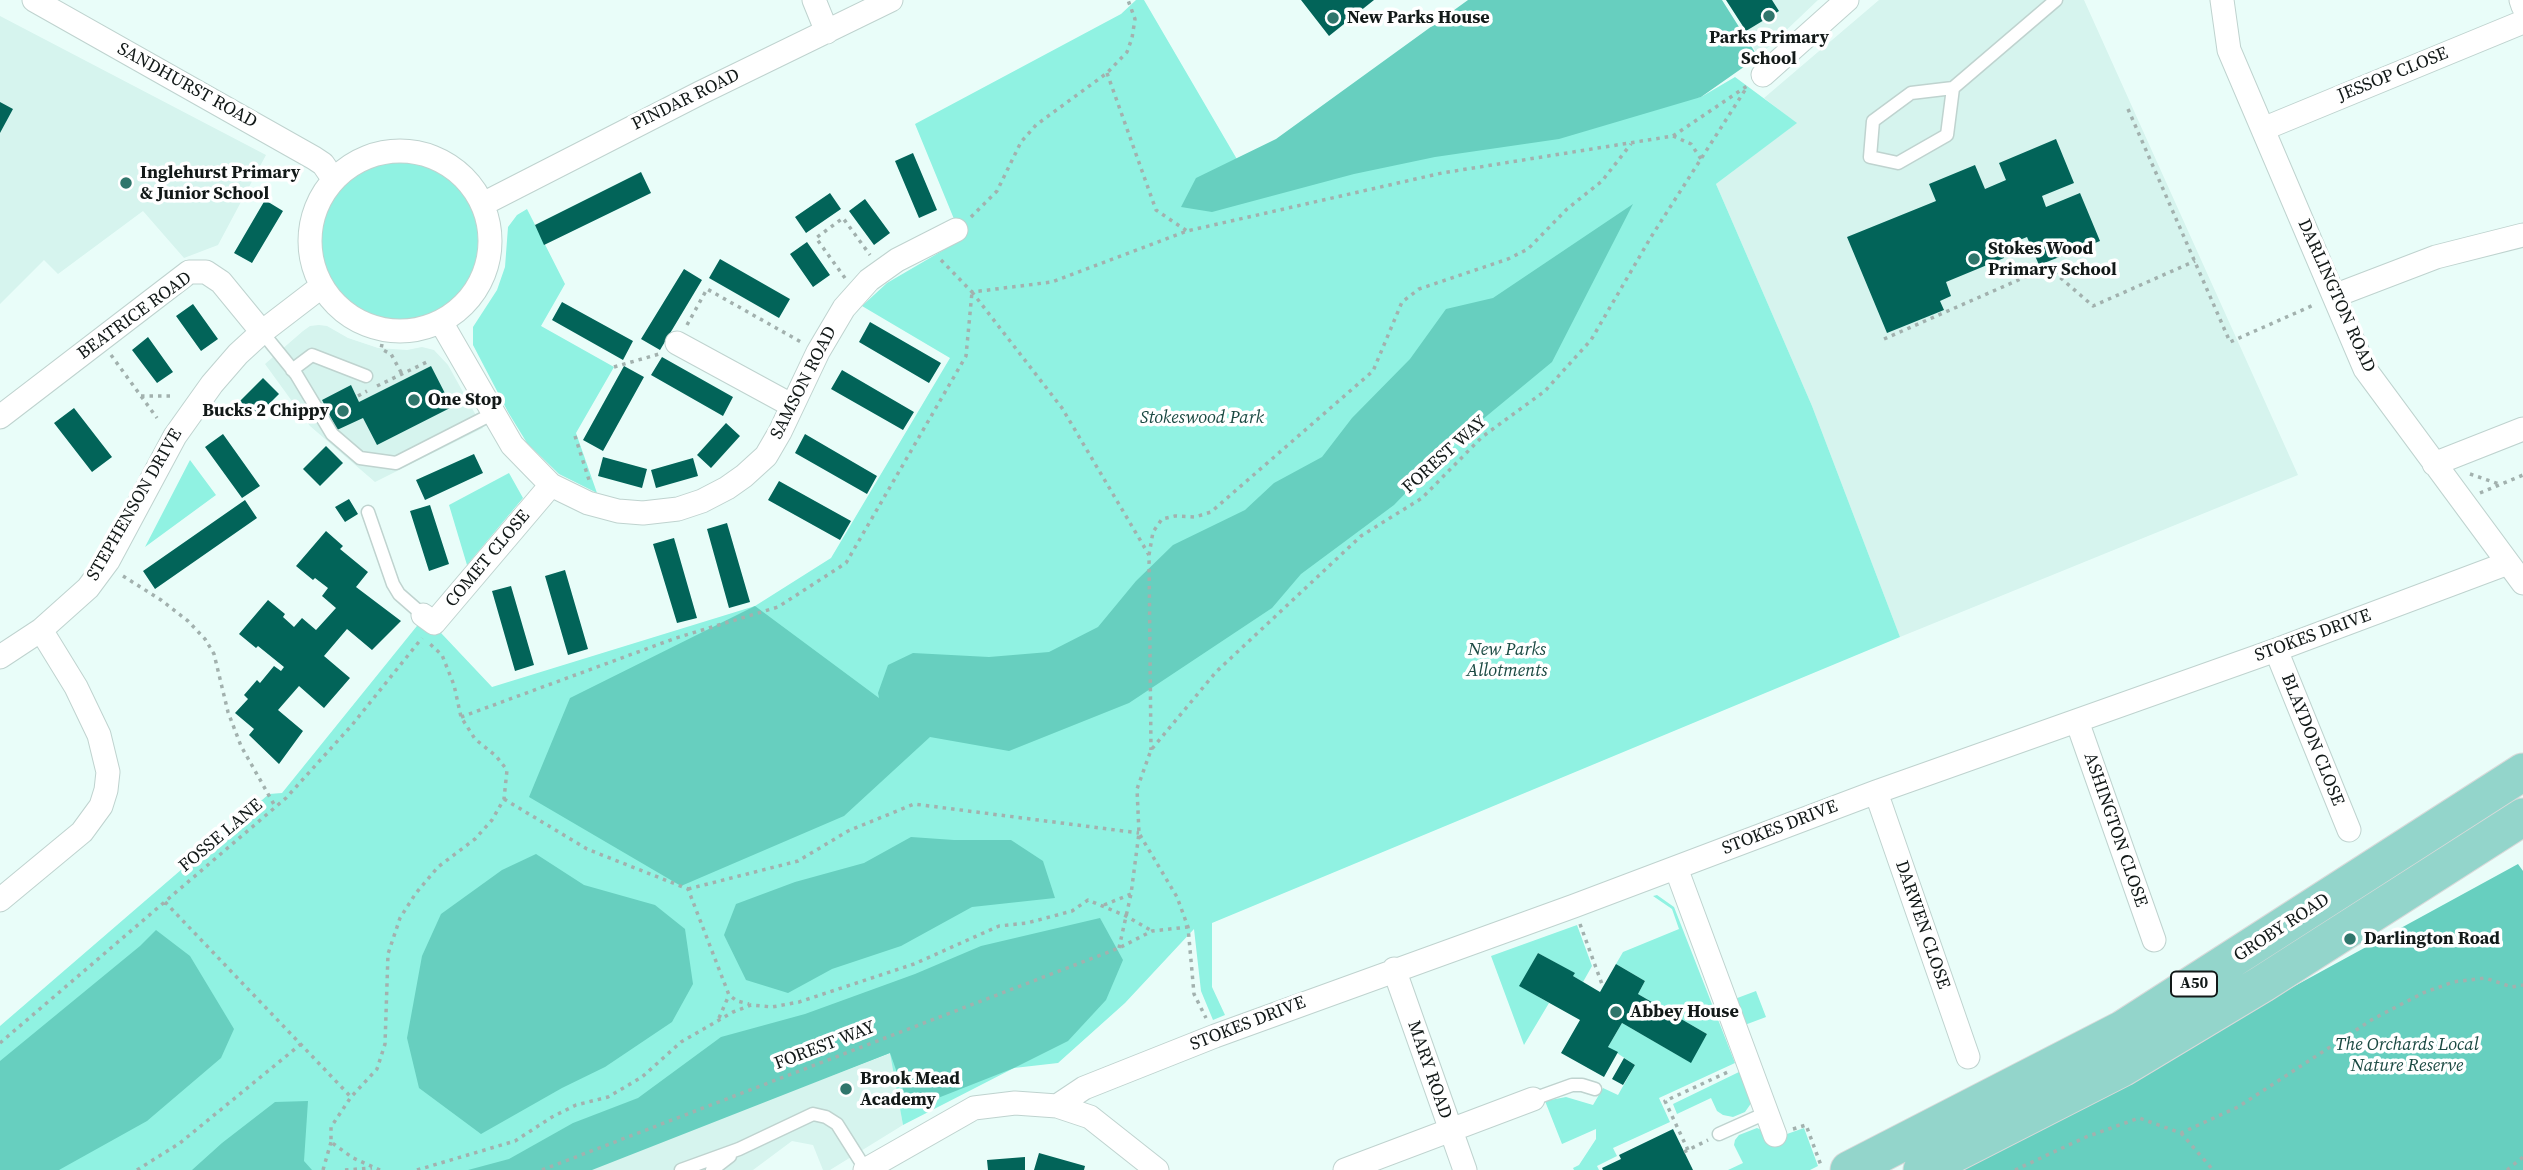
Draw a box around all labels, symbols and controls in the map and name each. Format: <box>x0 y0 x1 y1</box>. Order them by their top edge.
place label: New Parks House <box>1347 7 1490 29</box>
marker: Parks Primary School <box>1761 8 1777 24</box>
marker: New Parks House <box>1325 10 1341 26</box>
place label: Parks Primary School <box>1709 27 1829 70</box>
street label: SANDHURST ROAD <box>113 39 261 133</box>
street label: JESSOP CLOSE <box>2335 43 2451 107</box>
street label: PINDAR ROAD <box>628 65 744 135</box>
place label: Inglehurst Primary & Junior School <box>140 162 300 204</box>
marker: Inglehurst Primary & Junior School <box>118 175 134 191</box>
street label: DARLINGTON ROAD <box>2292 216 2380 376</box>
place label: Stokes Wood Primary School <box>1988 238 2117 280</box>
marker: Stokes Wood Primary School <box>1966 251 1982 267</box>
street label: BEATRICE ROAD <box>74 267 196 365</box>
street label: SAMSON ROAD <box>766 323 842 443</box>
place label: One Stop <box>428 389 502 411</box>
marker: One Stop <box>406 392 422 408</box>
place label: Bucks 2 Chippy <box>202 400 329 422</box>
marker: Bucks 2 Chippy <box>335 403 351 419</box>
park label: Stokeswood Park <box>1140 407 1264 429</box>
street label: FOREST WAY <box>1398 411 1492 499</box>
street label: STEPHENSON DRIVE <box>83 425 187 585</box>
street label: COMET CLOSE <box>441 506 535 612</box>
street label: STOKES DRIVE <box>2252 605 2374 667</box>
park label: New Parks Allotments <box>1467 639 1547 682</box>
street label: BLAYDON CLOSE <box>2276 671 2348 809</box>
street label: ASHINGTON CLOSE <box>2078 750 2152 910</box>
street label: FOSSE LANE <box>175 795 267 877</box>
street label: STOKES DRIVE <box>1719 796 1841 860</box>
street label: DARWEN CLOSE <box>1890 858 1954 992</box>
street label: GROBY ROAD <box>2230 889 2334 967</box>
place label: Darlington Road <box>2364 928 2500 950</box>
marker: Darlington Road <box>2342 931 2358 947</box>
road number: A50 <box>2171 972 2217 996</box>
street label: STOKES DRIVE <box>1187 992 1309 1056</box>
place label: Abbey House <box>1630 1001 1739 1023</box>
marker: Abbey House <box>1608 1004 1624 1020</box>
street label: FOREST WAY <box>772 1017 878 1075</box>
street label: MARY ROAD <box>1402 1018 1456 1122</box>
park label: The Orchards Local Nature Reserve <box>2335 1034 2479 1076</box>
place label: Brook Mead Academy <box>860 1068 960 1110</box>
marker: Brook Mead Academy <box>838 1081 854 1097</box>

